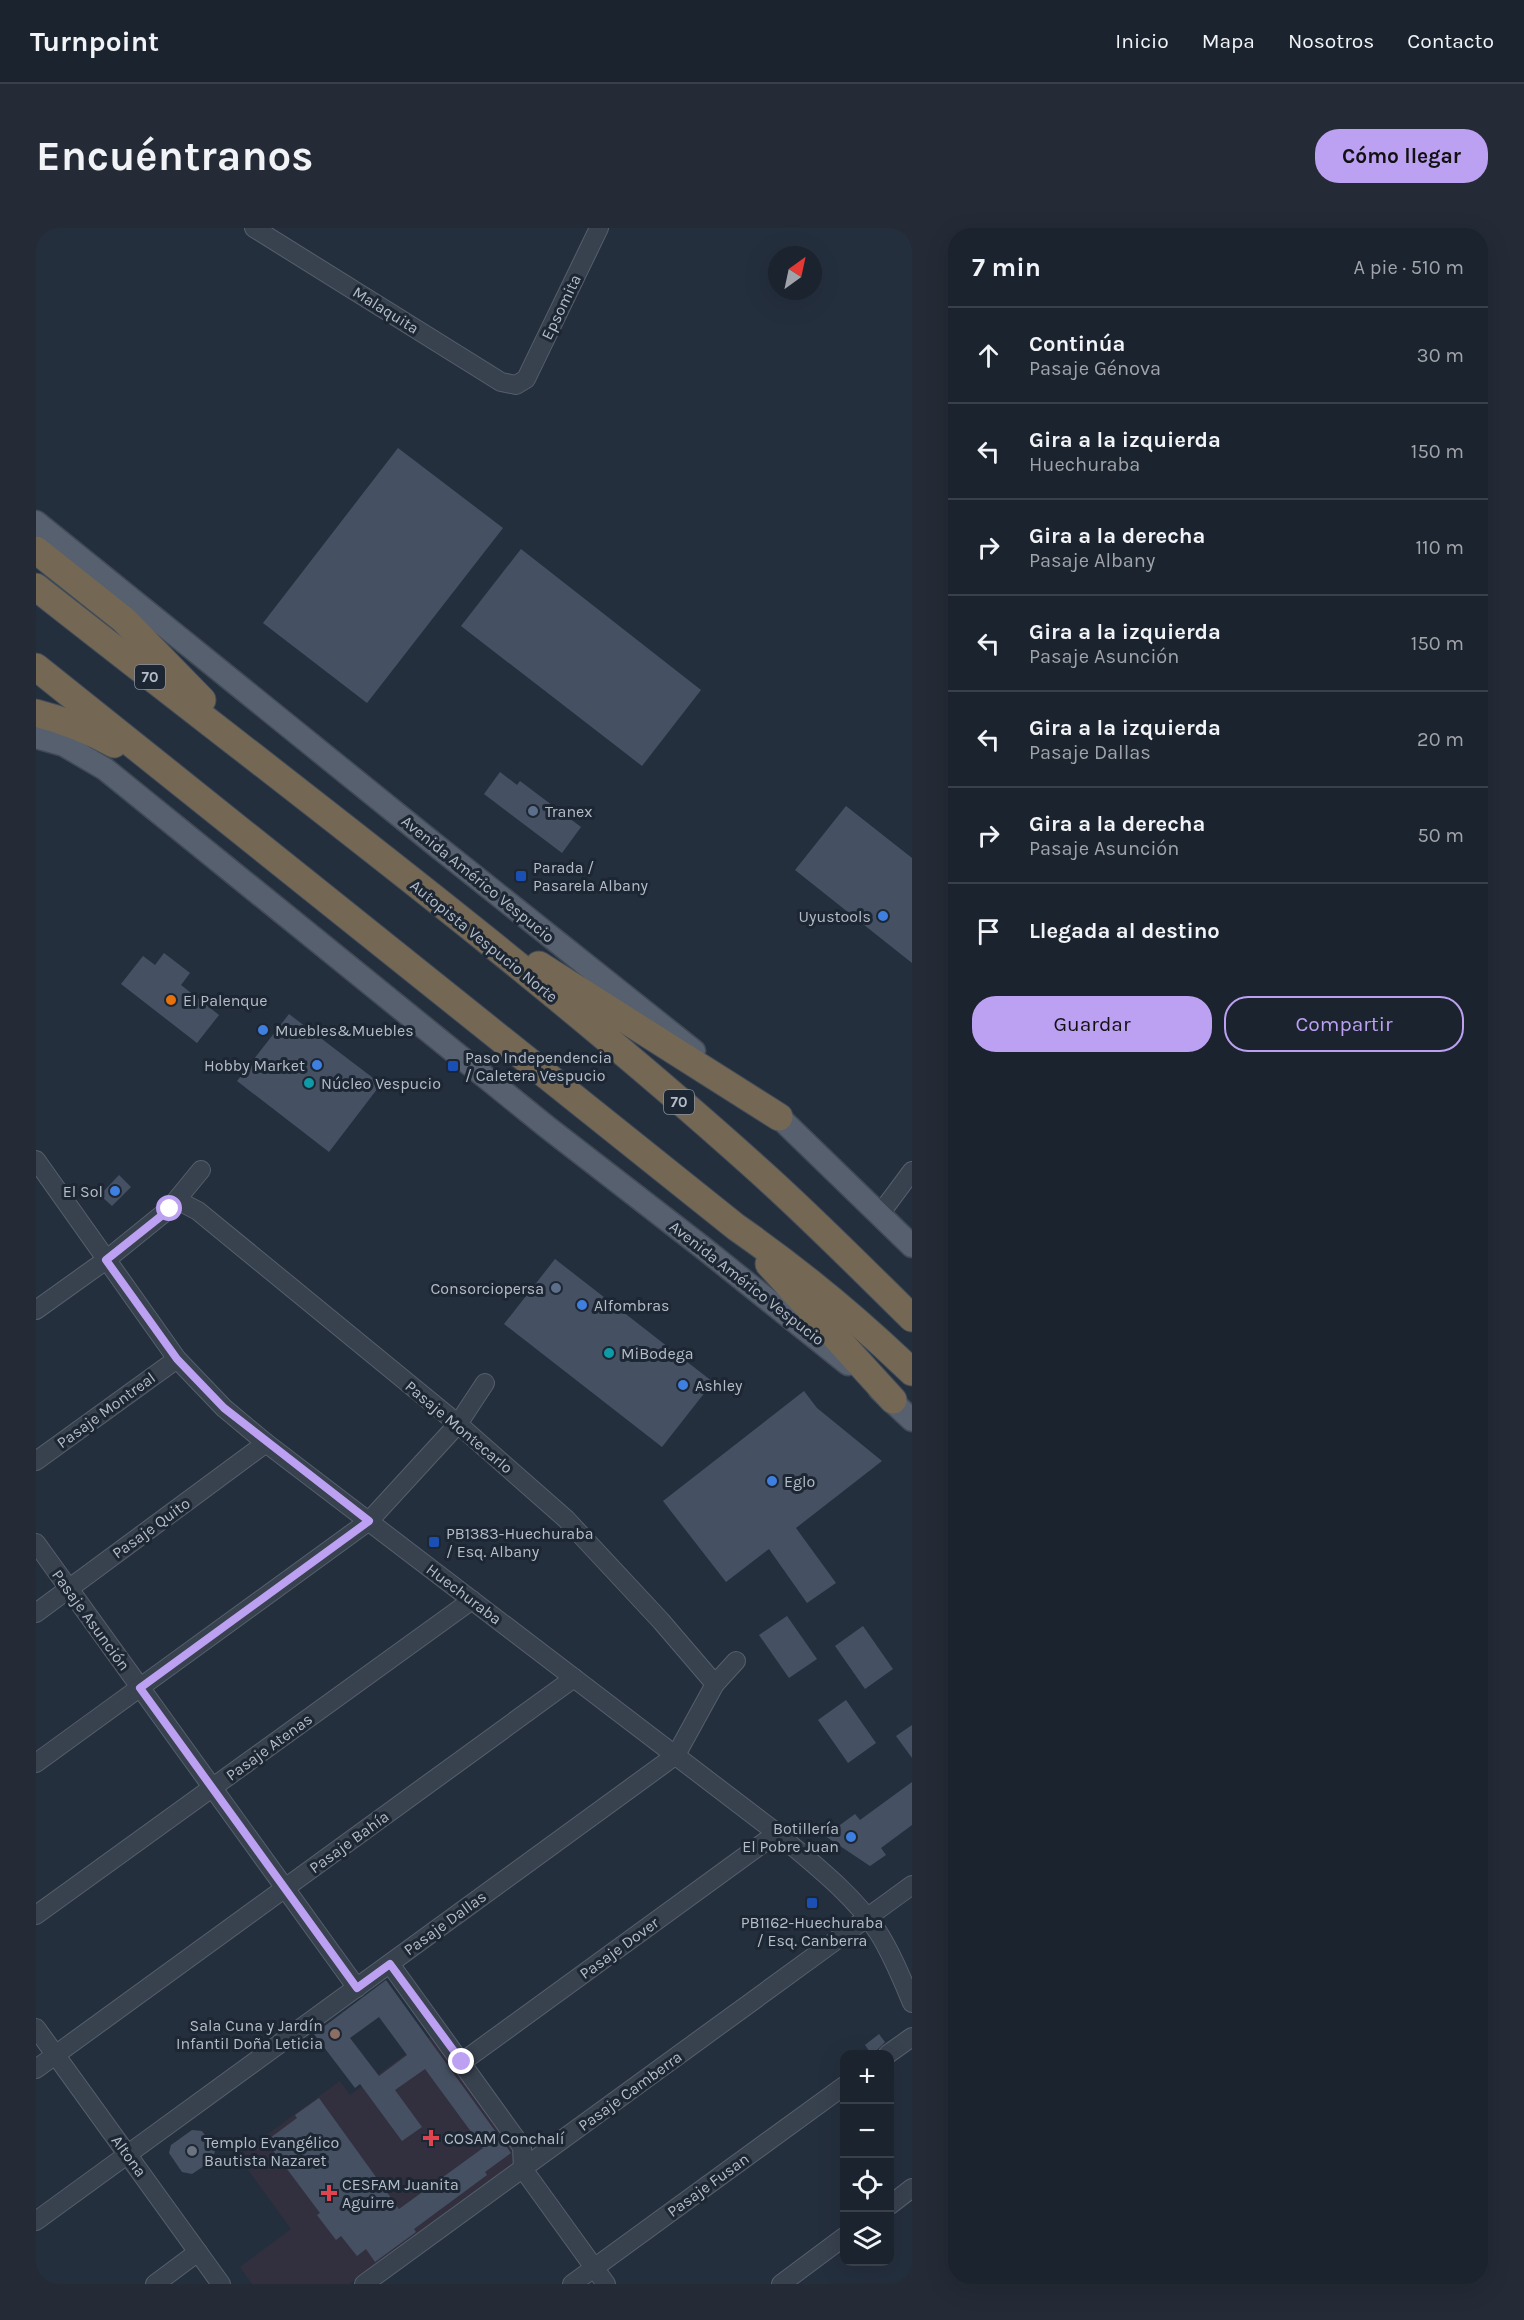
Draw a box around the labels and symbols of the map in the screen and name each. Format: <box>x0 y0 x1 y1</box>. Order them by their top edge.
north arrow <box>768 246 822 300</box>
street label: Epsomita <box>537 271 585 343</box>
street label: Malaquita <box>349 282 423 338</box>
road number: 70 <box>135 665 165 689</box>
place label: Tranex <box>545 802 593 821</box>
marker: Tranex <box>526 804 540 818</box>
street label: Avenida Américo Vespucio <box>398 811 558 947</box>
place label: Parada / Pasarela Albany <box>533 858 649 895</box>
marker: Parada / Pasarela Albany <box>514 869 528 883</box>
street label: Autopista Vespucio Norte <box>406 876 562 1006</box>
place label: Uyustools <box>799 907 871 926</box>
marker: Uyustools <box>876 909 890 923</box>
place label: El Palenque <box>183 991 268 1010</box>
marker: El Palenque <box>164 993 178 1007</box>
place label: Muebles&Muebles <box>275 1021 414 1040</box>
marker: Muebles&Muebles <box>256 1023 270 1037</box>
place label: Paso Independencia / Caletera Vespucio <box>465 1048 612 1085</box>
place label: Hobby Market <box>204 1056 305 1075</box>
marker: Hobby Market <box>310 1058 324 1072</box>
marker: Paso Independencia / Caletera Vespucio <box>446 1059 460 1073</box>
place label: Núcleo Vespucio <box>321 1074 441 1093</box>
marker: Núcleo Vespucio <box>302 1076 316 1090</box>
road number: 70 <box>664 1090 694 1114</box>
place label: El Sol <box>63 1182 103 1201</box>
marker: El Sol <box>108 1184 122 1198</box>
route start <box>156 1195 182 1221</box>
street label: Avenida Américo Vespucio <box>666 1217 828 1349</box>
place label: Consorciopersa <box>431 1279 544 1298</box>
marker: Consorciopersa <box>549 1281 563 1295</box>
place label: Alfombras <box>594 1296 669 1315</box>
marker: Alfombras <box>575 1298 589 1312</box>
place label: MiBodega <box>621 1344 694 1363</box>
marker: MiBodega <box>602 1346 616 1360</box>
street label: Pasaje Montreal <box>53 1368 159 1452</box>
place label: Ashley <box>695 1376 743 1395</box>
street label: Pasaje Montecarlo <box>402 1377 516 1477</box>
marker: Ashley <box>676 1378 690 1392</box>
place label: Eglo <box>784 1472 815 1491</box>
marker: Eglo <box>765 1474 779 1488</box>
street label: Pasaje Quito <box>108 1493 194 1563</box>
place label: PB1383-Huechuraba / Esq. Albany <box>446 1524 593 1561</box>
marker: PB1383-Huechuraba / Esq. Albany <box>427 1535 441 1549</box>
street label: Huechuraba <box>423 1560 505 1628</box>
street label: Pasaje Asunción <box>48 1566 134 1674</box>
street label: Pasaje Atenas <box>222 1709 316 1785</box>
street label: Pasaje Bahía <box>305 1807 393 1877</box>
place label: Botillería El Pobre Juan <box>742 1819 839 1856</box>
marker: Botillería El Pobre Juan <box>844 1830 858 1844</box>
street label: Pasaje Dallas <box>400 1887 490 1959</box>
marker: PB1162-Huechuraba / Esq. Canberra <box>805 1896 819 1910</box>
street label: Pasaje Dover <box>576 1913 662 1983</box>
place label: PB1162-Huechuraba / Esq. Canberra <box>741 1913 883 1950</box>
place label: Sala Cuna y Jardín Infantil Doña Leticia <box>176 2016 323 2053</box>
marker: Sala Cuna y Jardín Infantil Doña Leticia <box>328 2027 342 2041</box>
street label: Pasaje Camberra <box>574 2047 686 2135</box>
route end <box>448 2048 474 2074</box>
marker: COSAM Conchalí <box>422 2129 440 2147</box>
place label: COSAM Conchalí <box>444 2129 565 2148</box>
street label: Altona <box>108 2131 150 2181</box>
place label: Templo Evangélico Bautista Nazaret <box>204 2133 339 2170</box>
marker: Templo Evangélico Bautista Nazaret <box>185 2144 199 2158</box>
street label: Pasaje Fusan <box>663 2149 753 2221</box>
place label: CESFAM Juanita Aguirre <box>342 2175 459 2212</box>
marker: CESFAM Juanita Aguirre <box>320 2184 338 2202</box>

